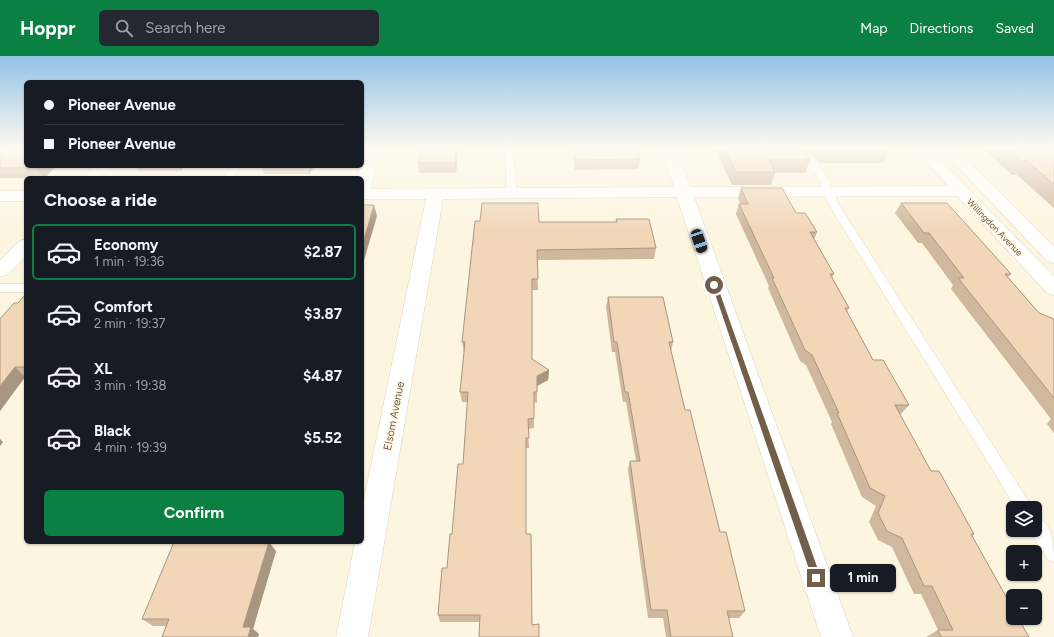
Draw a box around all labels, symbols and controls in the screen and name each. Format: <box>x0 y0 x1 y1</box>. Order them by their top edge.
search box <box>99 10 379 46</box>
text: Hoppr <box>20 17 75 40</box>
icon: search <box>113 17 135 39</box>
text: Search here <box>145 19 225 37</box>
text: Map <box>860 20 888 37</box>
text: Directions <box>910 20 973 37</box>
text: Saved <box>995 20 1034 37</box>
text: Pioneer Avenue <box>68 96 176 114</box>
text: Pioneer Avenue <box>68 135 176 153</box>
text: Choose a ride <box>44 189 157 211</box>
street label: Willingdon Avenue <box>965 196 1025 258</box>
car <box>689 228 709 254</box>
icon: car <box>46 234 82 270</box>
text: Economy <box>94 236 159 254</box>
text: $2.87 <box>304 243 342 261</box>
text: 1 min · 19:36 <box>94 254 164 269</box>
route start <box>705 276 723 294</box>
icon: car <box>46 296 82 332</box>
text: Comfort <box>94 298 153 316</box>
text: $3.87 <box>304 305 342 323</box>
text: 2 min · 19:37 <box>94 316 166 331</box>
icon: car <box>46 358 82 394</box>
text: XL <box>94 360 112 378</box>
text: $4.87 <box>303 367 342 385</box>
text: 3 min · 19:38 <box>94 378 166 393</box>
street label: Elsom Avenue <box>381 381 407 451</box>
icon: car <box>46 420 82 456</box>
text: Black <box>94 422 131 440</box>
text: $5.52 <box>304 429 342 447</box>
text: 4 min · 19:39 <box>94 440 167 455</box>
button: Confirm <box>44 490 344 536</box>
map controls <box>1006 501 1042 625</box>
button: layers <box>1006 501 1042 537</box>
button: + <box>1006 545 1042 581</box>
callout: 1 min <box>830 564 896 592</box>
route end <box>807 569 825 587</box>
text: 1 min <box>848 570 878 585</box>
button: − <box>1006 589 1042 625</box>

